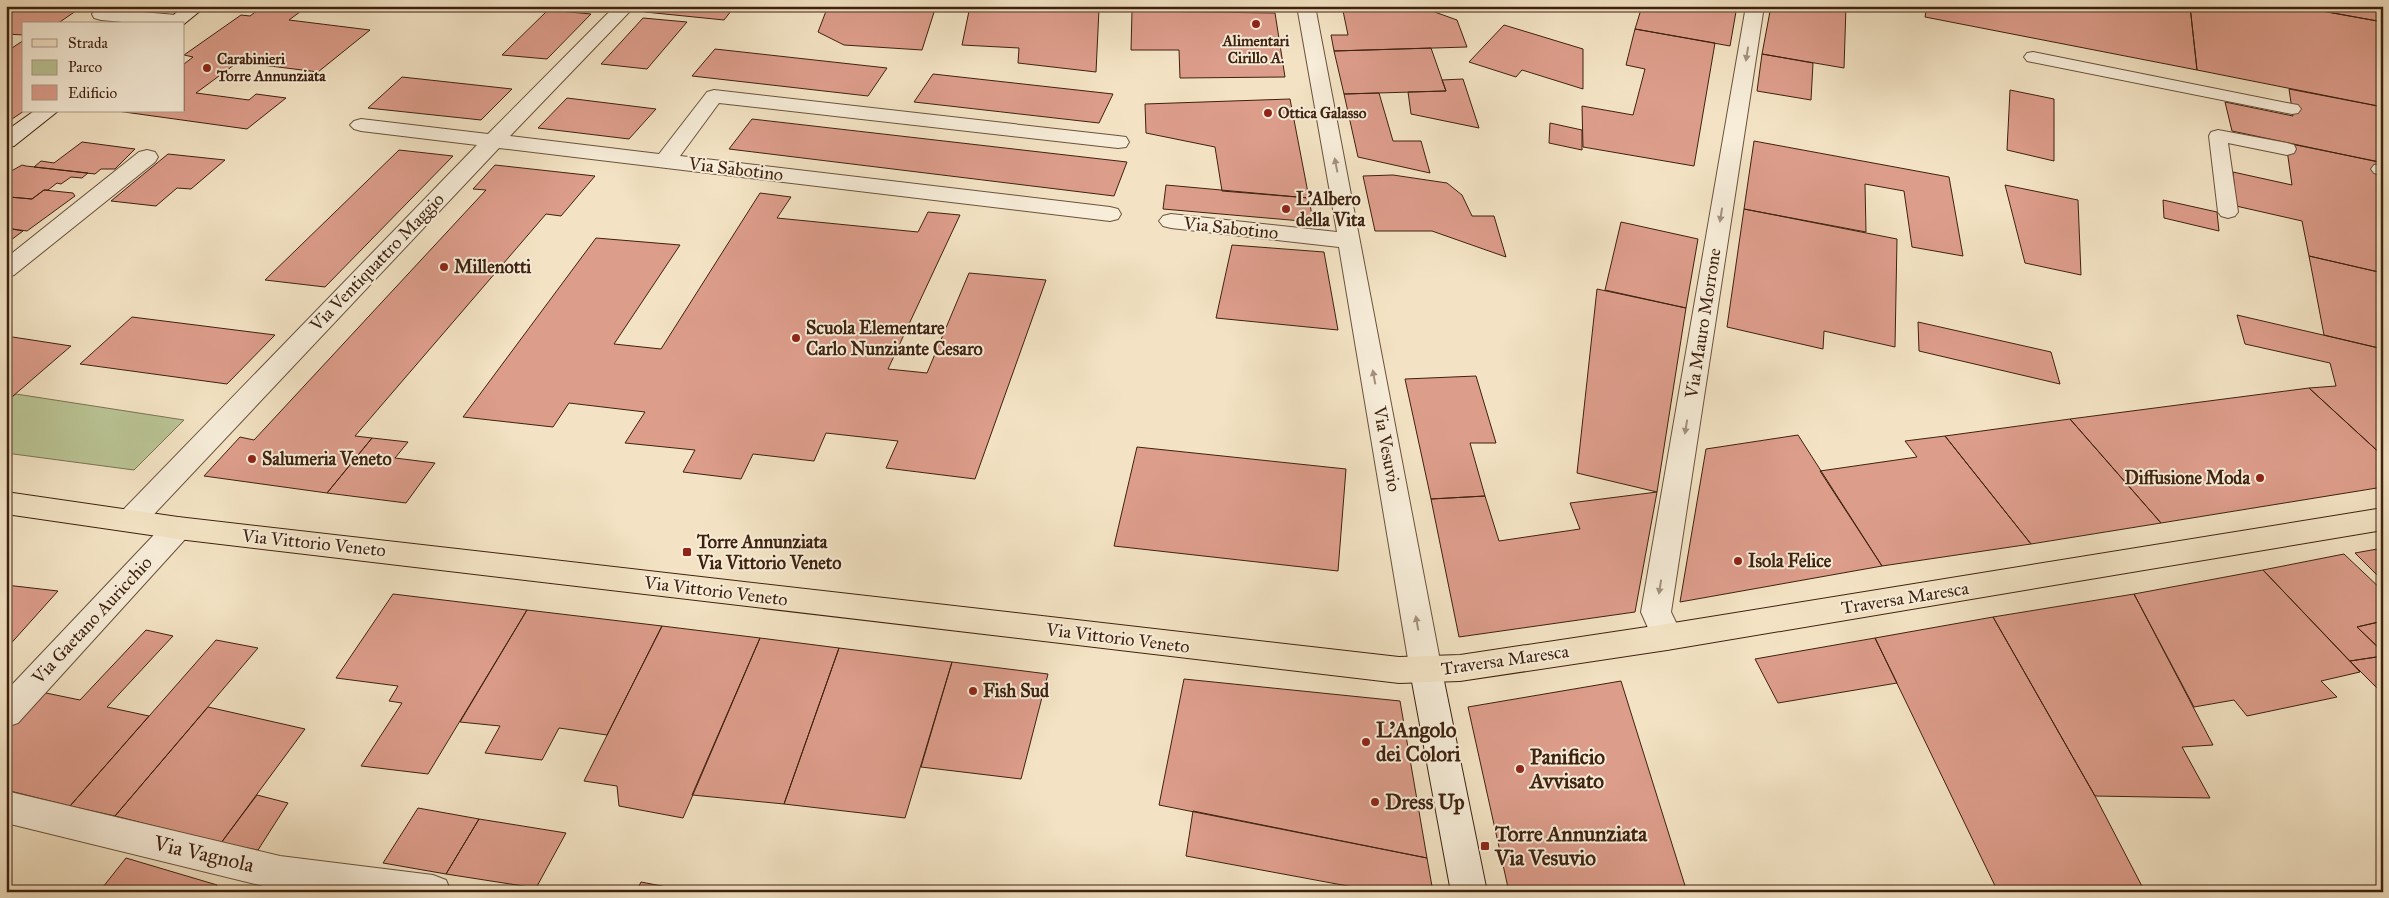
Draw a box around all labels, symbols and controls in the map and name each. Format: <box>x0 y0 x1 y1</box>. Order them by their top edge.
marker: Alimentari Cirillo A. <box>1250 18 1262 30</box>
legend <box>22 22 185 112</box>
place label: Alimentari Cirillo A. <box>1222 32 1290 67</box>
text: Strada <box>68 34 108 52</box>
one-way arrow <box>1742 47 1750 63</box>
place label: Carabinieri Torre Annunziata <box>216 50 326 85</box>
text: Parco <box>68 58 103 76</box>
marker: Carabinieri Torre Annunziata <box>201 62 213 74</box>
text: Edificio <box>68 84 117 102</box>
place label: Ottica Galasso <box>1278 104 1367 122</box>
marker: Ottica Galasso <box>1262 107 1274 119</box>
street label: Via Sabotino <box>686 152 785 186</box>
one-way arrow <box>1332 158 1340 173</box>
street label: Via Ventiquattro Maggio <box>305 188 449 337</box>
place label: L'Albero della Vita <box>1296 188 1365 231</box>
marker: L'Albero della Vita <box>1280 203 1292 215</box>
one-way arrow <box>1716 207 1724 223</box>
street label: Via Sabotino <box>1182 212 1279 244</box>
street label: Via Mauro Morrone <box>1680 246 1726 401</box>
place label: Millenotti <box>454 256 532 278</box>
marker: Millenotti <box>438 261 450 273</box>
place label: Scuola Elementare Carlo Nunziante Cesaro <box>806 317 983 360</box>
marker: Scuola Elementare Carlo Nunziante Cesaro <box>790 332 802 344</box>
one-way arrow <box>1370 368 1378 384</box>
street label: Via Vesuvio <box>1368 403 1405 494</box>
one-way arrow <box>1682 419 1690 435</box>
place label: Salumeria Veneto <box>262 448 392 470</box>
marker: Salumeria Veneto <box>246 453 258 465</box>
place label: Diffusione Moda <box>2125 467 2250 489</box>
marker: Diffusione Moda <box>2254 472 2266 484</box>
street label: Via Vittorio Veneto <box>240 524 387 561</box>
place label: Torre Annunziata Via Vittorio Veneto <box>696 531 841 574</box>
marker: Torre Annunziata Via Vittorio Veneto <box>681 546 693 558</box>
place label: Isola Felice <box>1748 550 1832 572</box>
street label: Via Gaetano Auricchio <box>27 552 157 689</box>
marker: Isola Felice <box>1732 555 1744 567</box>
street label: Via Vittorio Veneto <box>642 571 789 611</box>
street label: Traversa Maresca <box>1840 577 1971 619</box>
one-way arrow <box>1656 580 1664 596</box>
one-way arrow <box>1413 615 1421 631</box>
street label: Via Vittorio Veneto <box>1044 618 1191 658</box>
street label: Traversa Maresca <box>1440 640 1571 680</box>
place label: Fish Sud <box>983 680 1050 702</box>
marker: Fish Sud <box>967 685 979 697</box>
place label: L'Angolo dei Colori <box>1376 717 1461 767</box>
marker: L'Angolo dei Colori <box>1360 736 1372 748</box>
place label: Panificio Avvisato <box>1528 744 1605 794</box>
marker: Panificio Avvisato <box>1514 763 1526 775</box>
place label: Dress Up <box>1385 789 1465 815</box>
marker: Dress Up <box>1369 796 1381 808</box>
place label: Torre Annunziata Via Vesuvio <box>1494 821 1648 871</box>
street label: Via Vagnola <box>150 830 257 878</box>
marker: Torre Annunziata Via Vesuvio <box>1479 840 1491 852</box>

